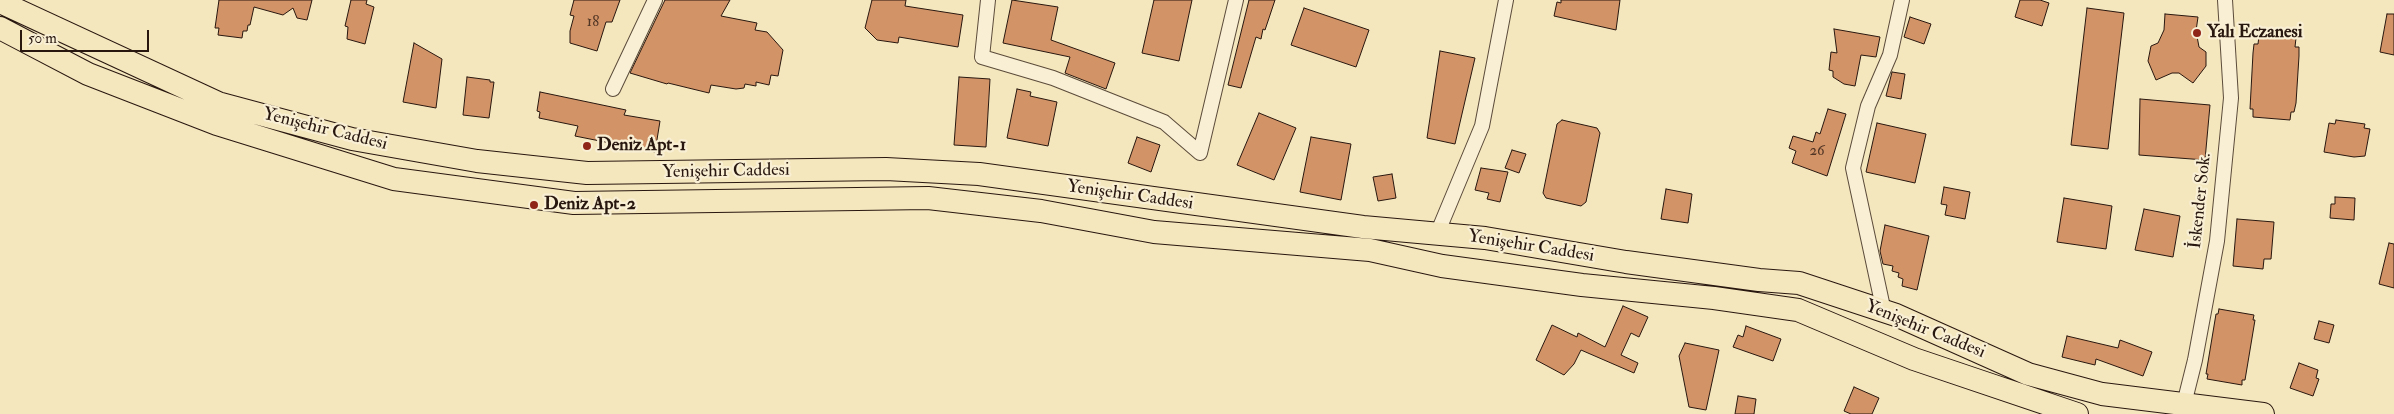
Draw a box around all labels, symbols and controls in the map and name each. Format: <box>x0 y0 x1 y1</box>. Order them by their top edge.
house number: 18 <box>587 14 599 32</box>
scale bar <box>22 20 151 52</box>
place label: Yalı Eczanesi <box>2207 22 2302 44</box>
marker: Yalı Eczanesi <box>2191 27 2203 39</box>
text: 50 m <box>28 29 57 48</box>
street label: Yenişehir Caddesi <box>261 104 389 156</box>
place label: Deniz Apt-1 <box>597 135 686 157</box>
marker: Deniz Apt-1 <box>581 140 593 152</box>
house number: 26 <box>1809 143 1825 161</box>
street label: İskender Sok. <box>2185 152 2217 250</box>
street label: Yenişehir Caddesi <box>662 160 790 184</box>
street label: Yenişehir Caddesi <box>1065 176 1195 216</box>
place label: Deniz Apt-2 <box>544 194 636 216</box>
marker: Deniz Apt-2 <box>528 199 540 211</box>
street label: Yenişehir Caddesi <box>1466 226 1596 268</box>
street label: Yenişehir Caddesi <box>1862 296 1988 364</box>

